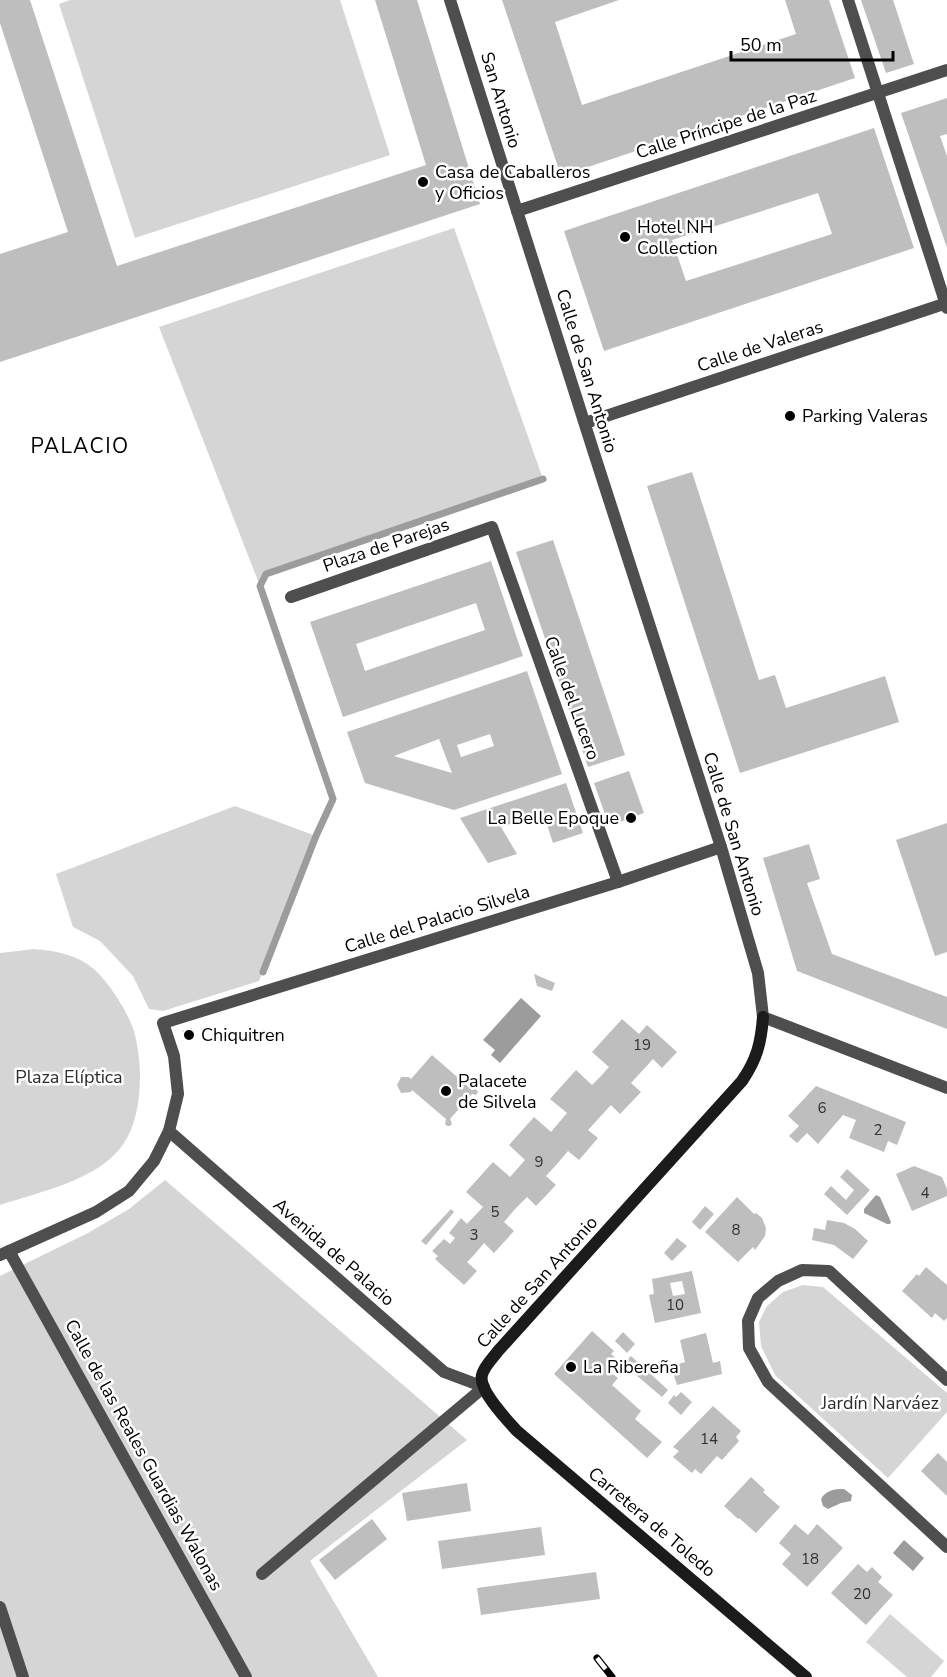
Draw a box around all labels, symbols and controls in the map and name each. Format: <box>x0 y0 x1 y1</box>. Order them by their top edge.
scale bar <box>731 24 893 62</box>
text: 50 m <box>740 33 782 57</box>
street label: San Antonio <box>475 49 527 151</box>
street label: Calle Príncipe de la Paz <box>633 83 819 165</box>
place label: Casa de Caballeros y Oficios <box>435 160 590 205</box>
marker: Casa de Caballeros y Oficios <box>416 175 430 189</box>
place label: Hotel NH Collection <box>637 215 718 260</box>
marker: Hotel NH Collection <box>618 230 632 244</box>
street label: Calle de San Antonio <box>551 286 623 456</box>
street label: Calle de Valeras <box>694 314 826 378</box>
place label: Parking Valeras <box>802 404 928 428</box>
marker: Parking Valeras <box>783 409 797 423</box>
district label: PALACIO <box>30 432 130 460</box>
street label: Plaza de Parejas <box>320 512 452 578</box>
street label: Calle del Lucero <box>539 633 605 763</box>
street label: Calle de San Antonio <box>698 749 770 919</box>
place label: La Belle Epoque <box>487 806 619 830</box>
marker: La Belle Epoque <box>624 811 638 825</box>
street label: Calle del Palacio Silvela <box>341 879 533 959</box>
place label: Chiquitren <box>201 1023 285 1047</box>
marker: Chiquitren <box>182 1028 196 1042</box>
house number: 19 <box>633 1035 651 1055</box>
park label: Plaza Elíptica <box>15 1065 123 1089</box>
place label: Palacete de Silvela <box>458 1069 537 1114</box>
marker: Palacete de Silvela <box>439 1084 453 1098</box>
house number: 6 <box>817 1098 827 1118</box>
house number: 2 <box>873 1120 883 1140</box>
house number: 9 <box>534 1152 544 1172</box>
house number: 4 <box>920 1183 930 1203</box>
street label: Avenida de Palacio <box>268 1193 400 1311</box>
house number: 5 <box>490 1202 500 1222</box>
street label: Calle de San Antonio <box>471 1211 603 1353</box>
house number: 8 <box>731 1220 741 1240</box>
house number: 3 <box>469 1225 479 1245</box>
house number: 10 <box>666 1295 684 1315</box>
street label: Calle de las Reales Guardias Walonas <box>59 1315 229 1595</box>
place label: La Ribereña <box>583 1355 679 1379</box>
marker: La Ribereña <box>564 1360 578 1374</box>
park label: Jardín Narváez <box>820 1391 939 1415</box>
house number: 14 <box>700 1429 718 1449</box>
street label: Carretera de Toledo <box>583 1462 721 1582</box>
house number: 18 <box>801 1549 819 1569</box>
house number: 20 <box>853 1584 871 1604</box>

